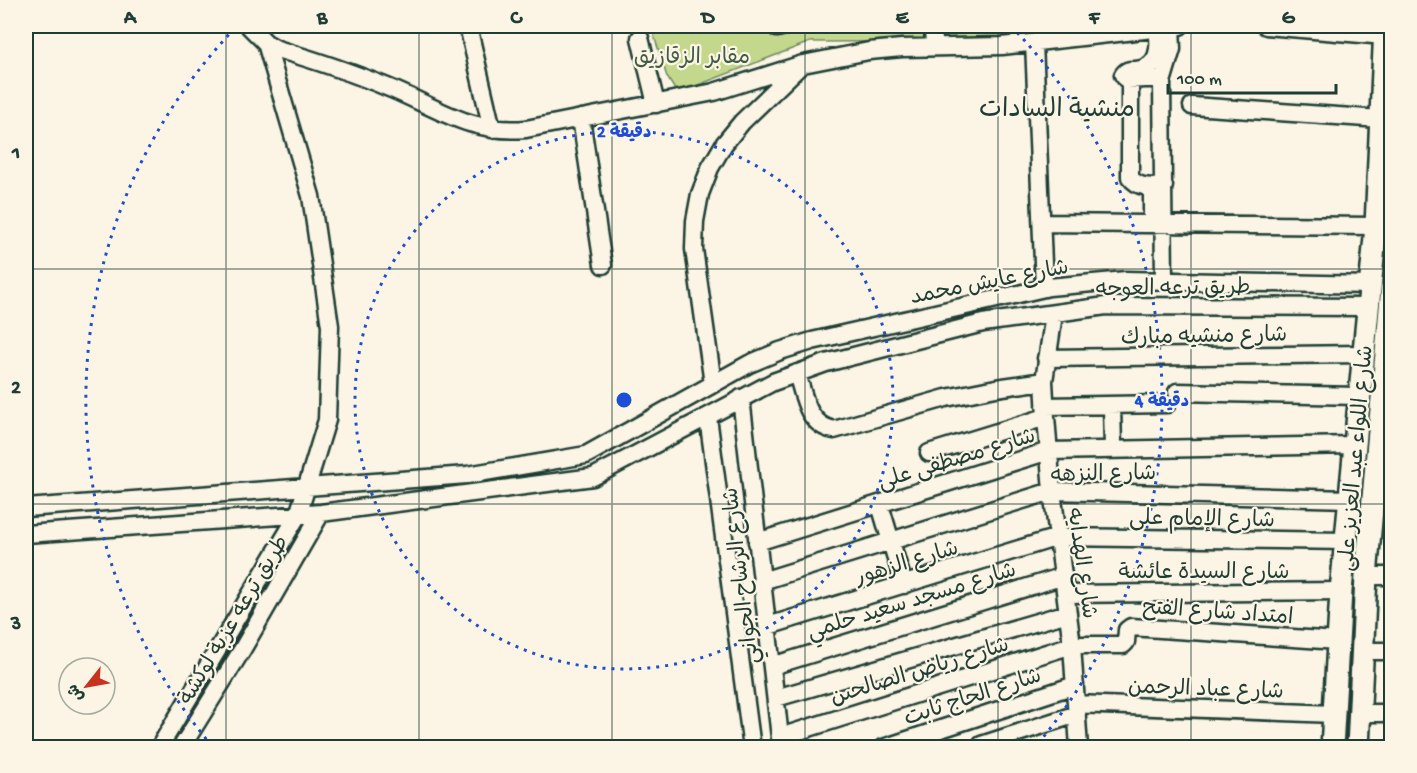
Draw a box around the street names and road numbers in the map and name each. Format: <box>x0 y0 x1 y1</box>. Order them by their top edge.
street label: شارع عايش محمد <box>908 256 1071 312</box>
street label: طريق ترعه العوجه <box>1096 276 1251 304</box>
street label: شارع منشيه مبارك <box>1121 324 1287 352</box>
street label: شارع اللواء عبد العزيز على <box>1335 344 1381 572</box>
street label: شارع مصطفى على <box>875 424 1039 497</box>
street label: شارع النزهه <box>1050 462 1157 490</box>
street label: شارع الرشاح الجواني <box>719 485 770 665</box>
street label: شارع الهدايه <box>1059 506 1101 621</box>
street label: شارع الإمام على <box>1129 507 1275 535</box>
street label: طريق ترعه عزبة لوكشة <box>175 532 296 710</box>
street label: شارع الزهور <box>851 537 962 593</box>
street label: شارع مسجد سعيد حلمي <box>804 559 1021 650</box>
street label: شارع السيدة عائشة <box>1119 561 1289 587</box>
street label: امتداد شارع الفتح <box>1141 596 1294 632</box>
street label: شارع رياض الصالحىن <box>828 633 1013 712</box>
street label: شارع الحاج ثابت <box>901 664 1045 733</box>
street label: شارع عباد الرحمن <box>1127 675 1284 707</box>

